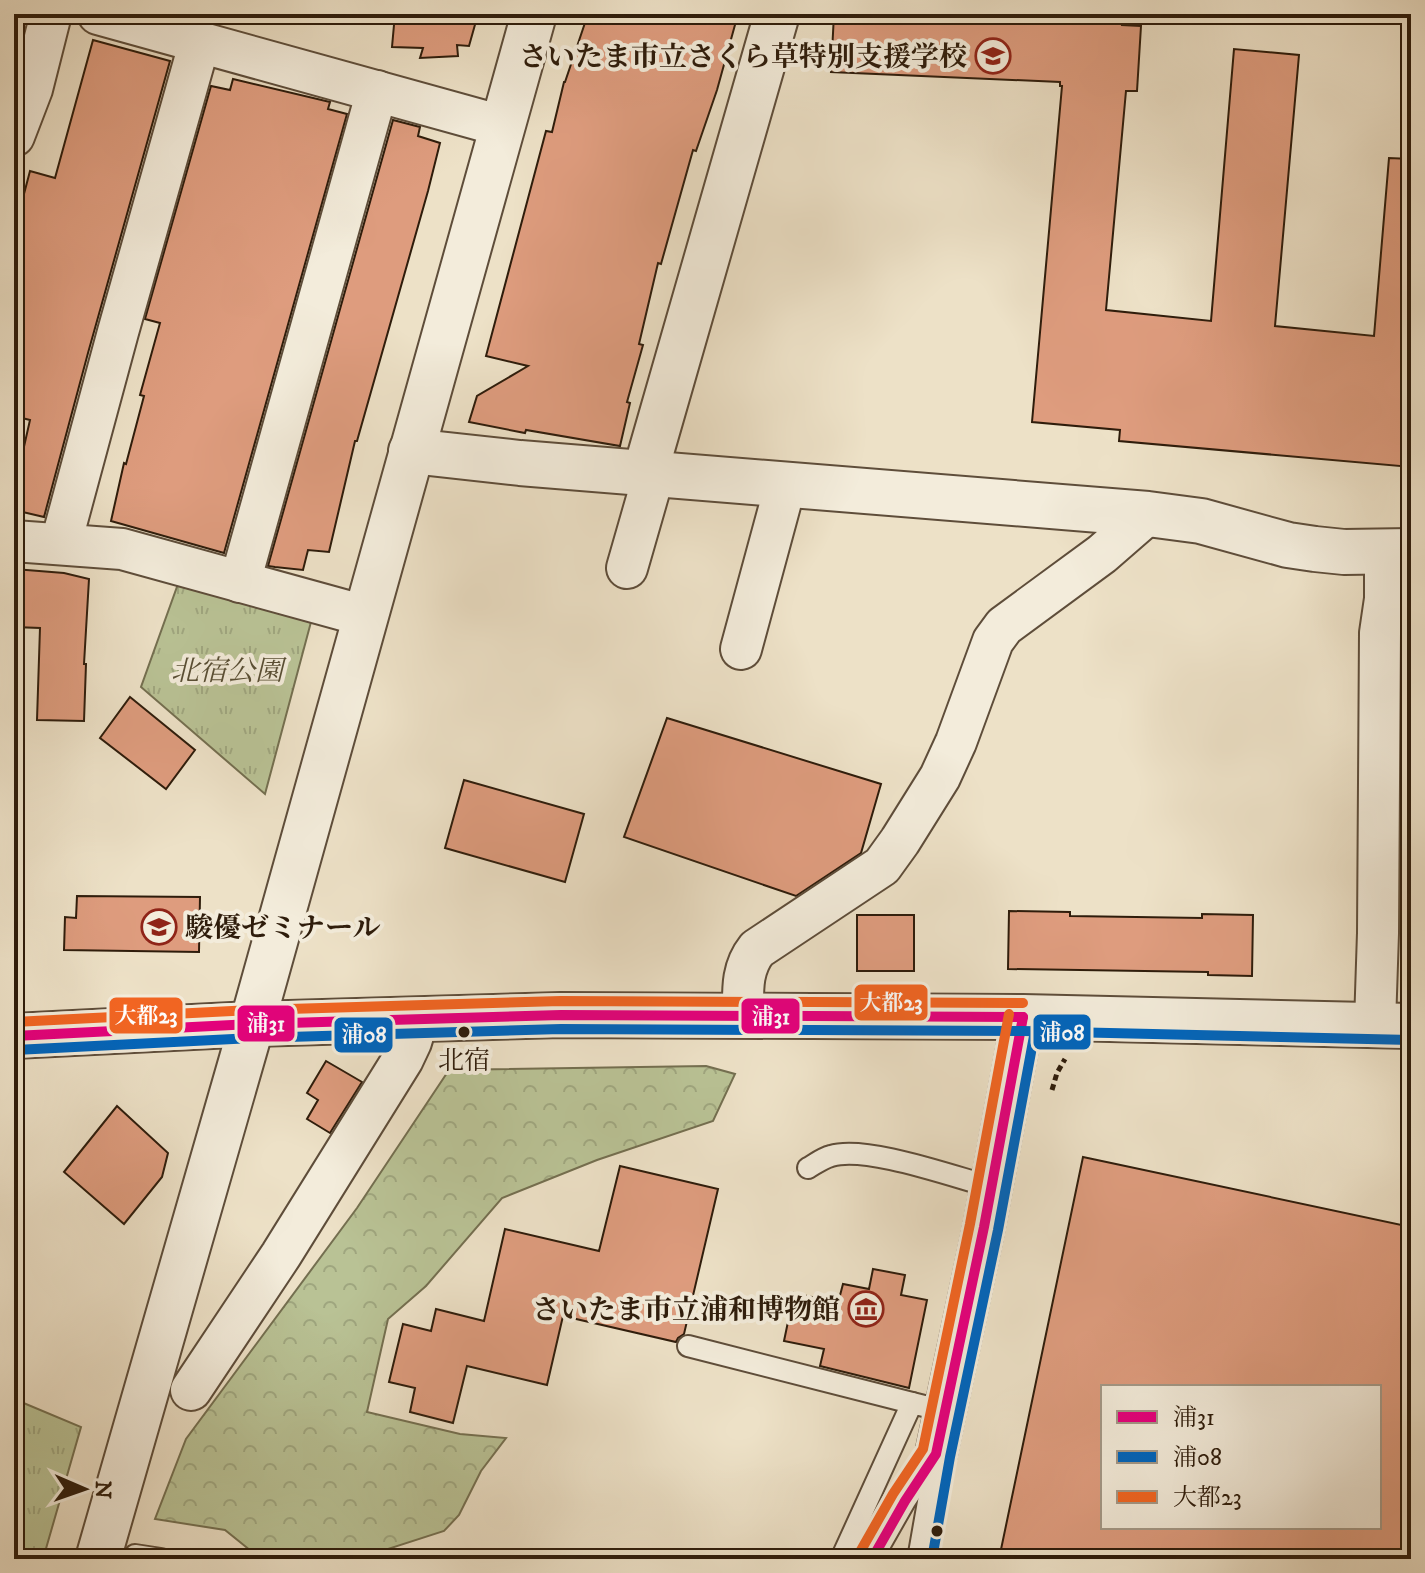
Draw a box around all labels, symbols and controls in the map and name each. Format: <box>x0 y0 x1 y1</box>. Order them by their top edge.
school or university icon: さいたま市立さくら草特別支援学校 <box>974 37 1012 75</box>
place label: さいたま市立さくら草特別支援学校 <box>519 40 967 75</box>
park label: 北宿公園 <box>171 654 287 689</box>
school or university icon: 駿優ゼミナール <box>140 908 178 946</box>
place label: 駿優ゼミナール <box>185 911 380 946</box>
line badge: 大都23 <box>853 983 929 1022</box>
text: 大都23 <box>859 990 923 1017</box>
line badge: 大都23 <box>108 996 184 1035</box>
line badge: 浦31 <box>740 997 801 1035</box>
text: 大都23 <box>114 1003 178 1030</box>
line badge: 浦31 <box>236 1004 296 1043</box>
text: 浦31 <box>752 1004 790 1031</box>
text: 浦31 <box>247 1011 285 1038</box>
line badge: 浦08 <box>1032 1013 1092 1051</box>
line badge: 浦08 <box>333 1016 394 1054</box>
text: 浦08 <box>1040 1020 1084 1047</box>
text: 浦08 <box>342 1022 386 1049</box>
marker: 北宿 <box>456 1024 472 1040</box>
place label: 北宿 <box>438 1045 490 1078</box>
museum icon: さいたま市立浦和博物館 <box>847 1290 885 1328</box>
place label: さいたま市立浦和博物館 <box>532 1293 840 1328</box>
legend <box>1101 1385 1381 1529</box>
text: 浦31 <box>1173 1403 1215 1433</box>
text: 浦08 <box>1173 1443 1222 1473</box>
north arrow <box>44 1449 124 1529</box>
text: N <box>89 1480 116 1499</box>
text: 大都23 <box>1173 1483 1242 1513</box>
unlabelled marker <box>929 1523 945 1539</box>

